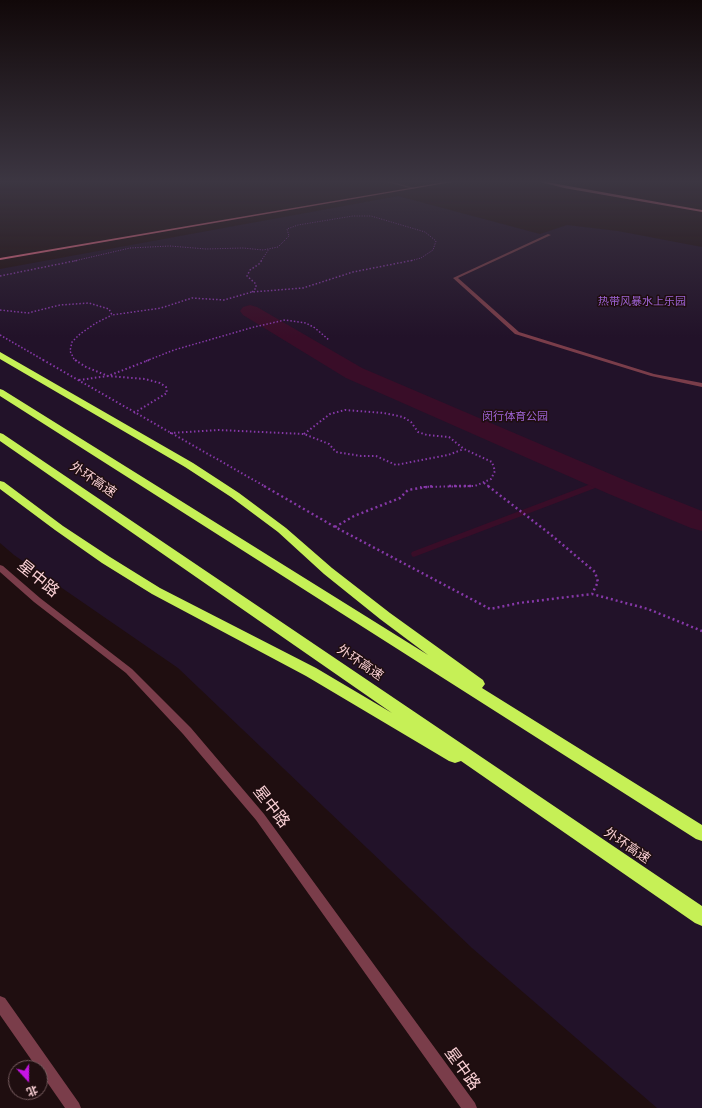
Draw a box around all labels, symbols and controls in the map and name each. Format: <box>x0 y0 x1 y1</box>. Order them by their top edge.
park label: 热带风暴水上乐园 <box>598 295 686 309</box>
park label: 闵行体育公园 <box>482 410 548 424</box>
street label: 外环高速 <box>67 459 119 501</box>
street label: 星中路 <box>13 556 63 602</box>
street label: 外环高速 <box>334 642 386 684</box>
street label: 星中路 <box>249 782 293 832</box>
street label: 外环高速 <box>601 825 653 867</box>
street label: 星中路 <box>440 1044 484 1094</box>
north arrow <box>8 1060 48 1100</box>
text: 北 <box>25 1083 40 1099</box>

